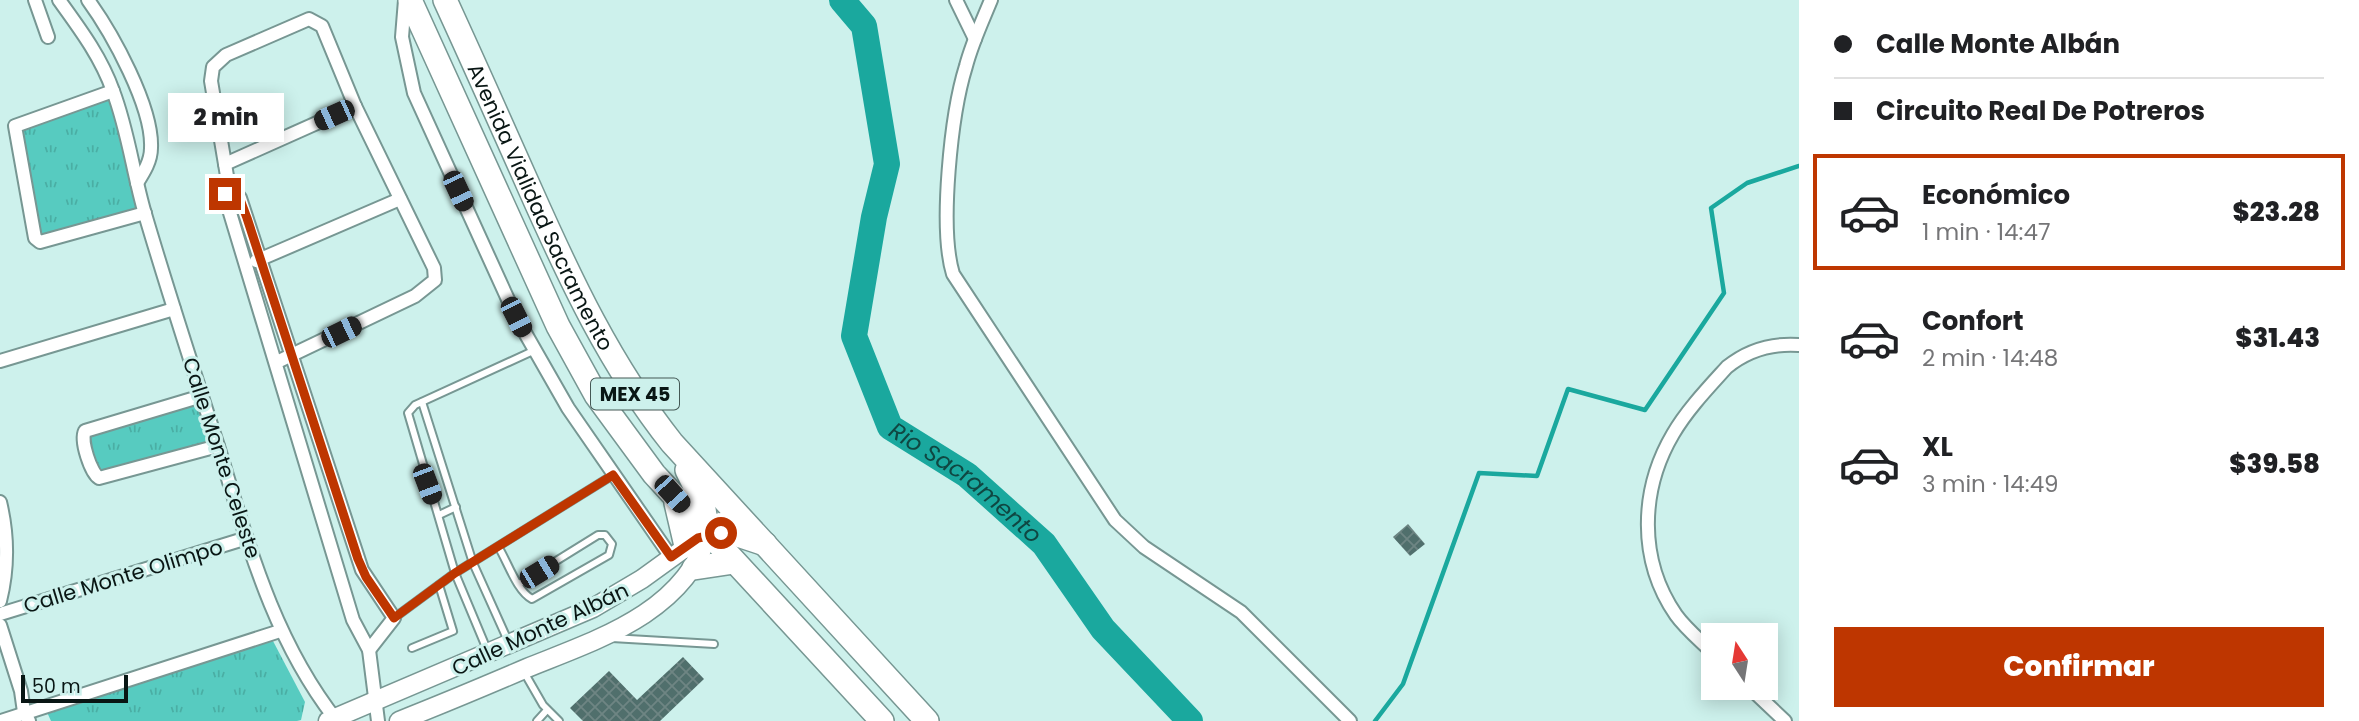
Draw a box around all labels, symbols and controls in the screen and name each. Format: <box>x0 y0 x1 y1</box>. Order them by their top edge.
text: Calle Monte Albán <box>1876 26 2120 62</box>
street label: Avenida Vialidad Sacramento <box>461 59 621 356</box>
callout: 2 min <box>167 92 283 142</box>
text: Circuito Real De Potreros <box>1876 93 2205 129</box>
car <box>311 97 358 133</box>
text: 2 min <box>194 101 258 133</box>
car <box>440 168 477 214</box>
text: Económico <box>1922 177 2070 213</box>
route end <box>209 178 241 210</box>
icon: car <box>1838 181 1901 244</box>
text: $23.28 <box>2233 194 2320 230</box>
text: 1 min · 14:47 <box>1922 216 2050 248</box>
car <box>498 294 535 340</box>
text: Confort <box>1922 303 2024 339</box>
icon: car <box>1838 307 1901 370</box>
car <box>318 313 365 351</box>
text: $31.43 <box>2235 320 2320 356</box>
text: 2 min · 14:48 <box>1922 342 2058 374</box>
street label: Calle Monte Celeste <box>176 354 268 562</box>
road number: MEX 45 <box>591 378 679 410</box>
water label: Rio Sacramento <box>883 414 1049 550</box>
text: XL <box>1922 429 1953 465</box>
icon: car <box>1838 433 1901 496</box>
text: $39.58 <box>2229 446 2320 482</box>
car <box>410 461 445 507</box>
text: 3 min · 14:49 <box>1922 468 2059 500</box>
car <box>651 471 694 517</box>
route start <box>705 517 737 549</box>
street label: Calle Monte Olimpo <box>20 532 226 620</box>
car <box>516 552 563 592</box>
street label: Calle Monte Albán <box>447 575 633 683</box>
north arrow <box>1701 623 1778 700</box>
map controls <box>1701 623 1778 700</box>
button: Confirmar <box>1834 627 2324 707</box>
scale bar <box>21 672 128 704</box>
text: 50 m <box>32 673 81 700</box>

